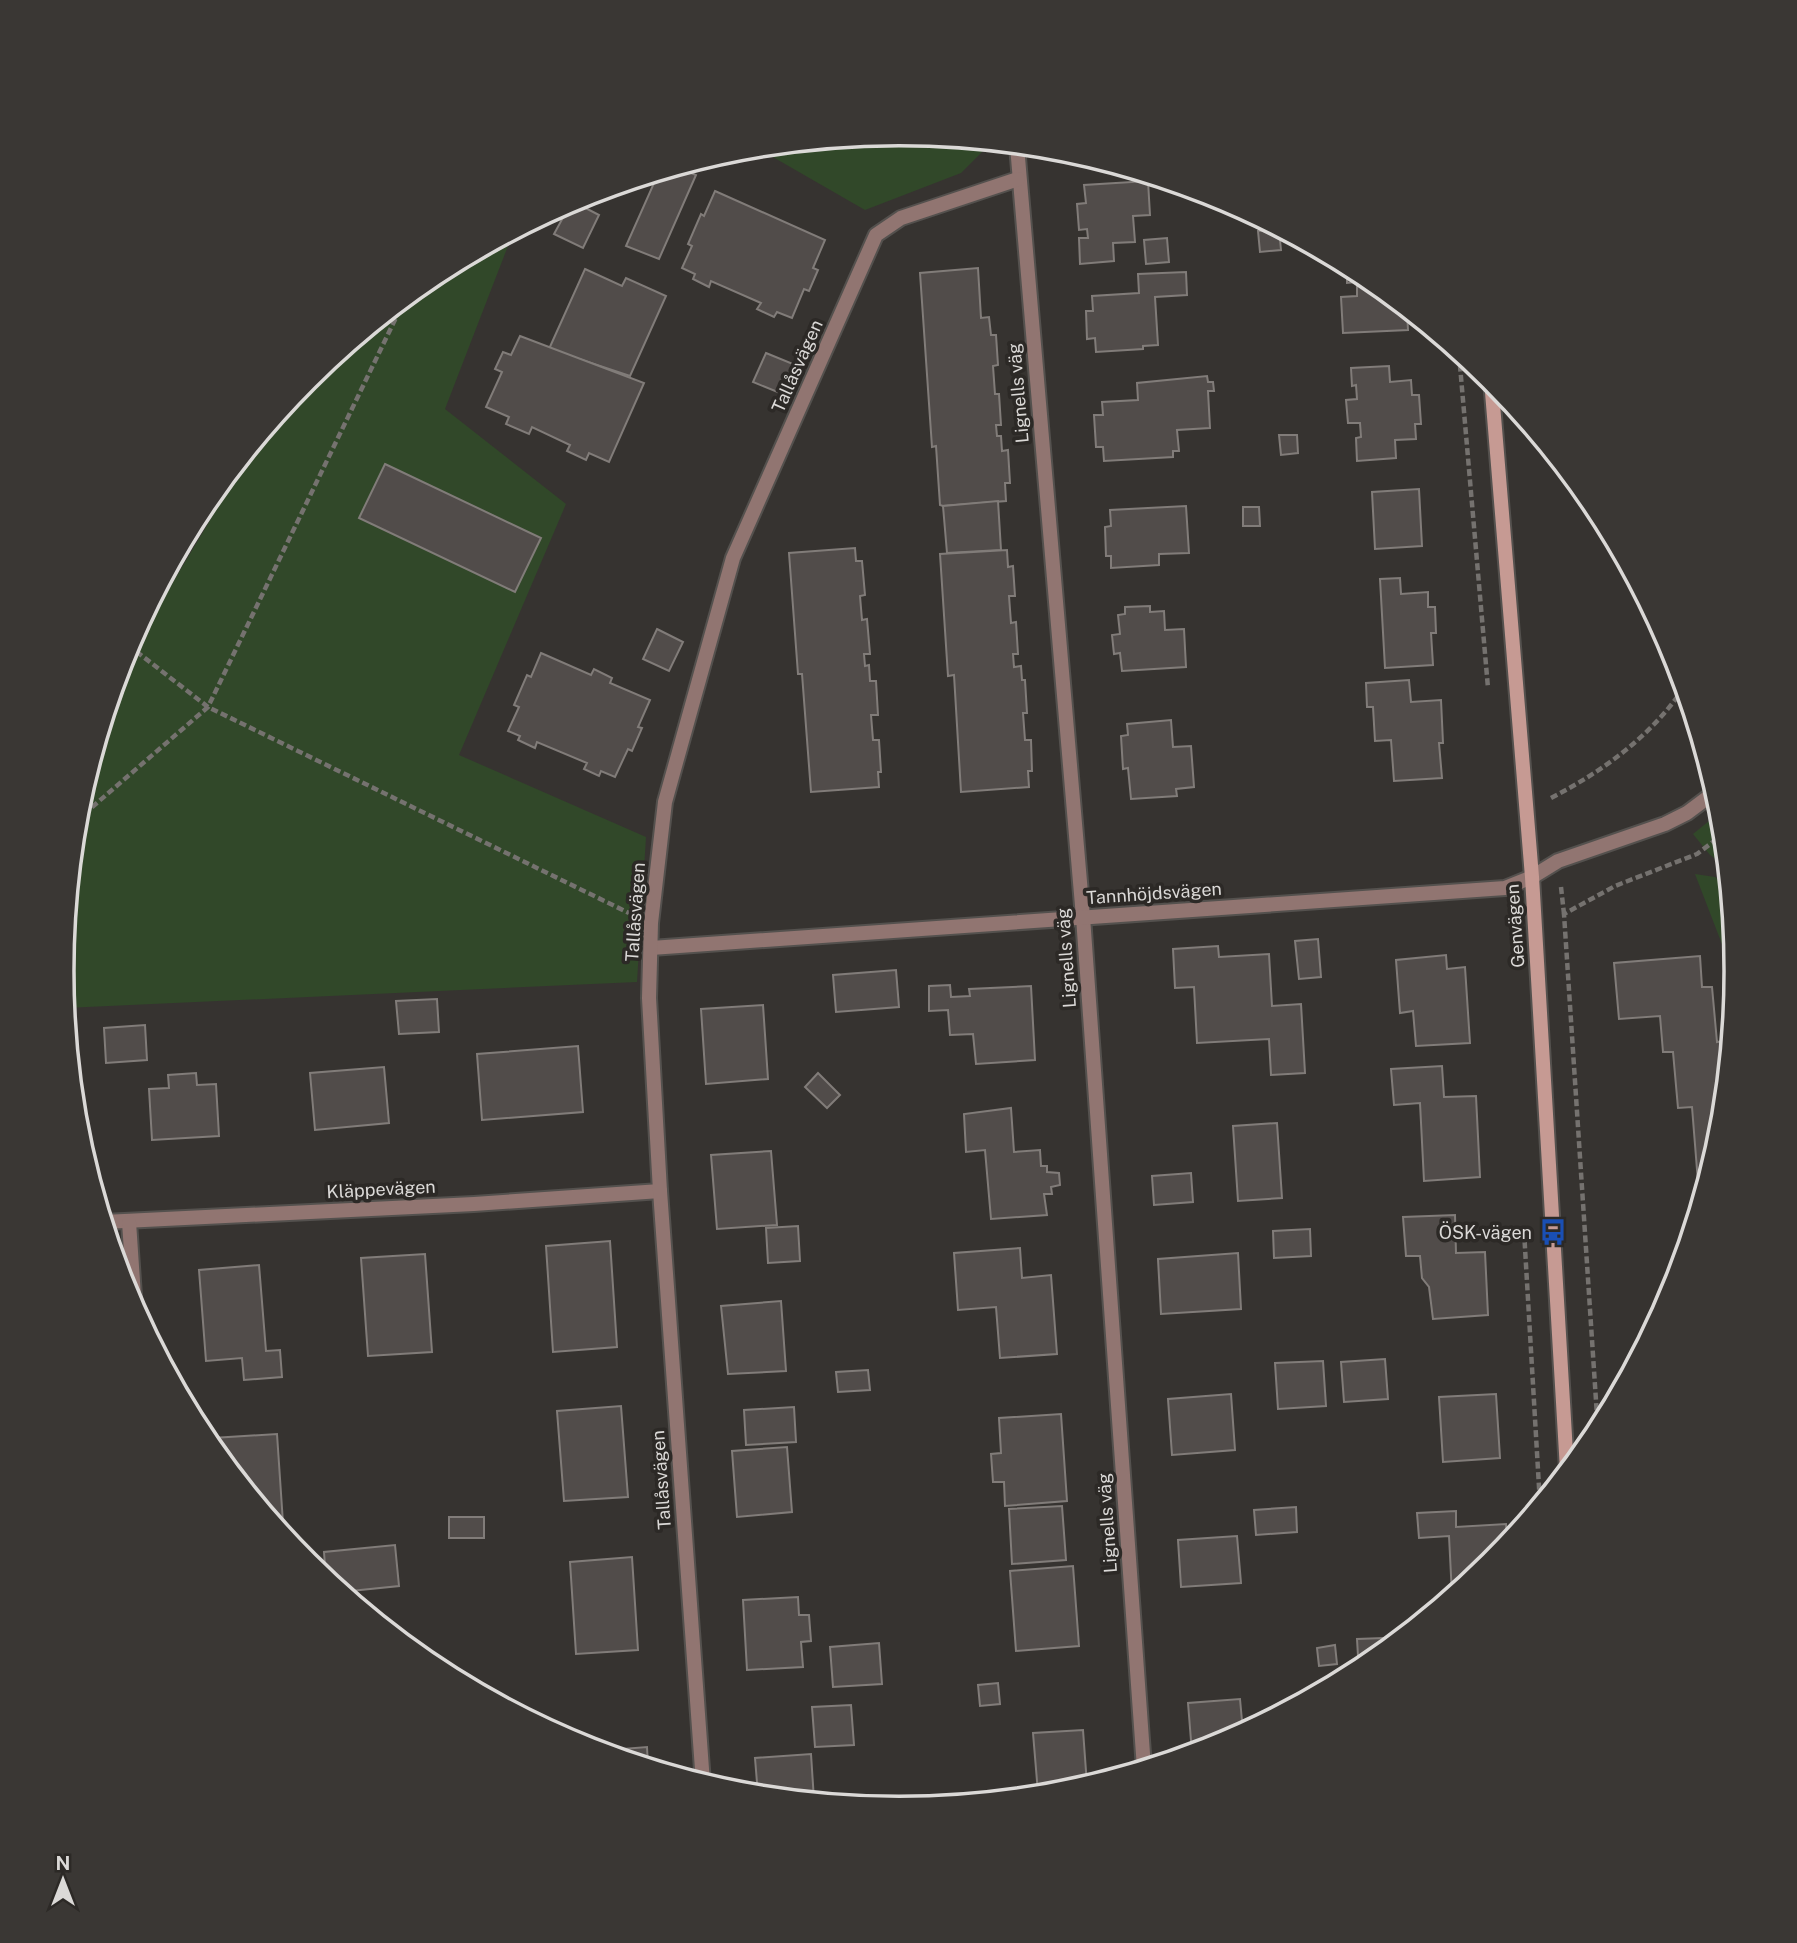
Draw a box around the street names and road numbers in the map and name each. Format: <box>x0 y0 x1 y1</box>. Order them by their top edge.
street label: Tallåsvägen <box>767 316 827 416</box>
street label: Lignells väg <box>1003 342 1033 444</box>
street label: Tallåsvägen <box>621 862 649 962</box>
street label: Tannhöjdsvägen <box>1086 878 1222 908</box>
street label: Genvägen <box>1502 883 1528 969</box>
street label: Lignells väg <box>1052 907 1080 1009</box>
street label: Kläppevägen <box>326 1176 436 1202</box>
street label: Tallåsvägen <box>647 1430 675 1530</box>
street label: Lignells väg <box>1093 1472 1121 1574</box>

